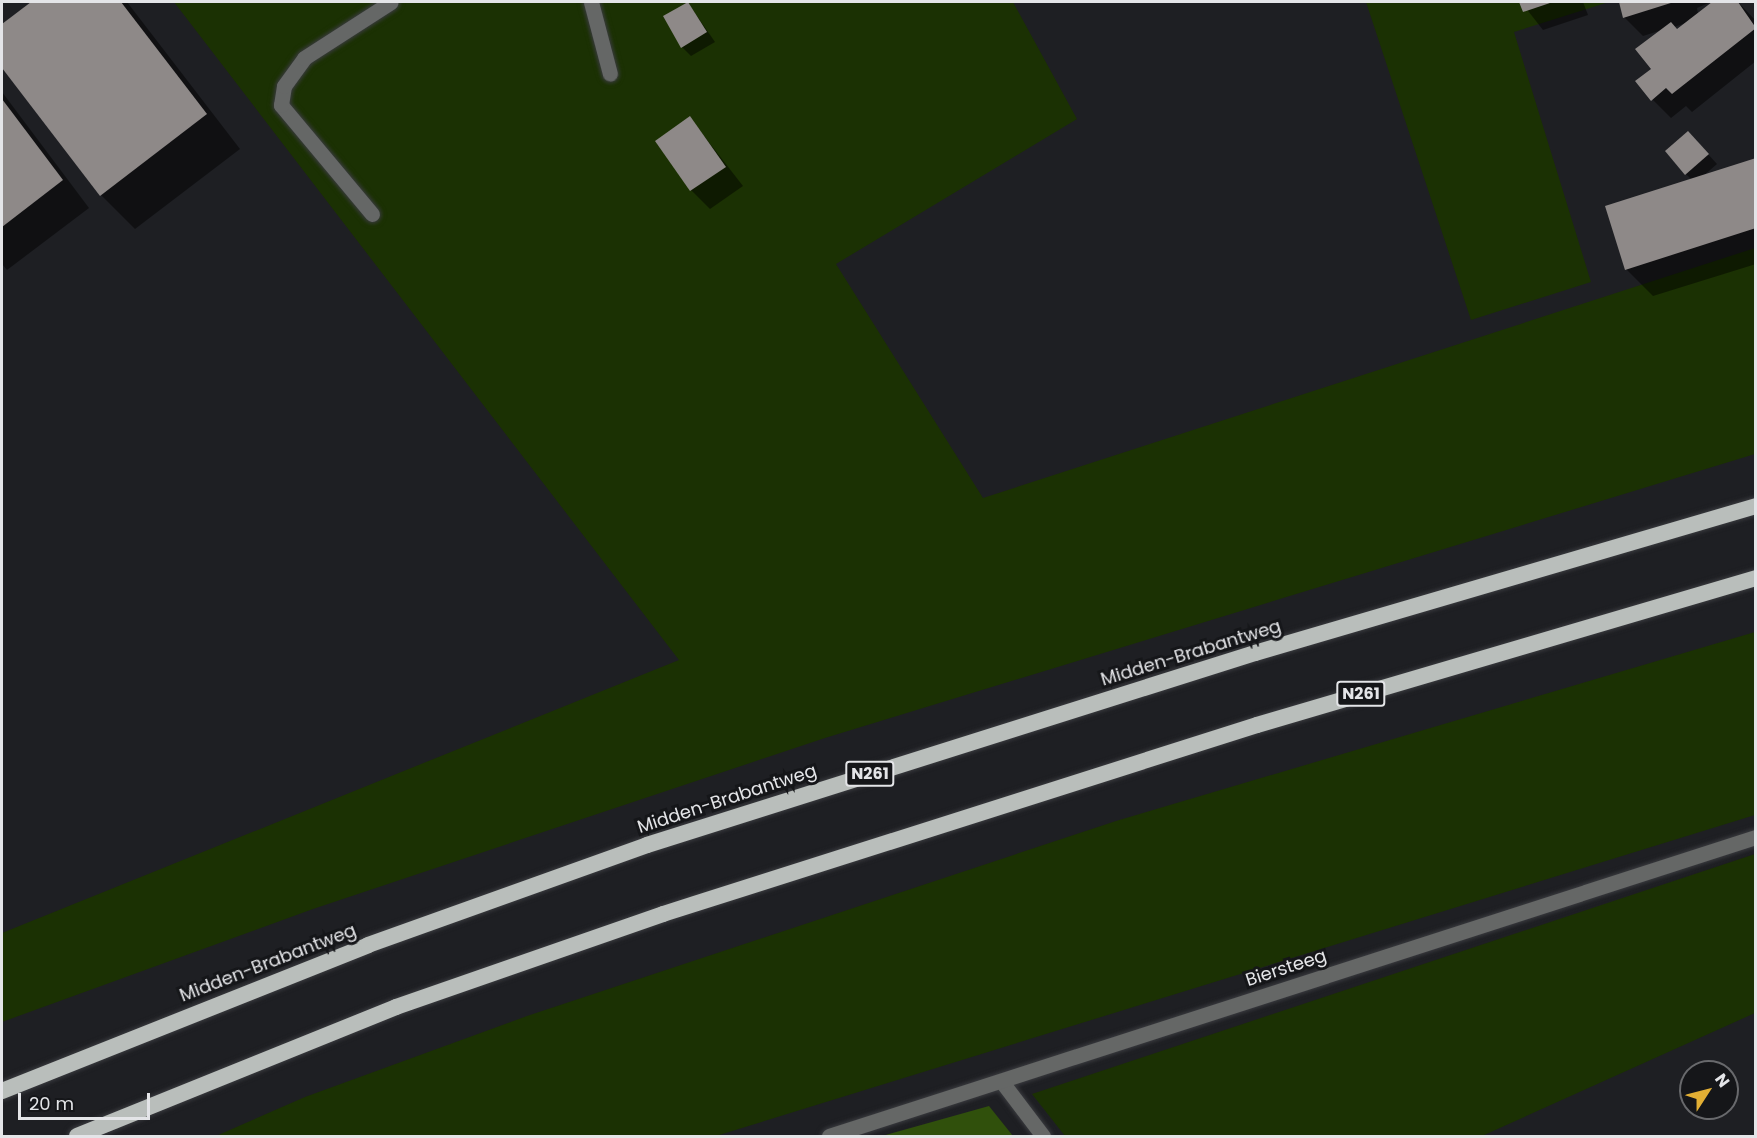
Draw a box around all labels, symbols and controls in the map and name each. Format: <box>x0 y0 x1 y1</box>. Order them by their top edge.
street label: Midden-Brabantweg <box>1098 615 1284 691</box>
road number: N261 <box>1336 681 1386 707</box>
street label: Midden-Brabantweg <box>635 760 819 838</box>
road number: N261 <box>844 761 896 787</box>
street label: Midden-Brabantweg <box>177 919 359 1007</box>
street label: Biersteeg <box>1243 945 1329 991</box>
north arrow <box>1679 1060 1739 1120</box>
text: N <box>1710 1069 1735 1092</box>
scale bar <box>21 1081 153 1119</box>
text: 20 m <box>29 1091 74 1116</box>

